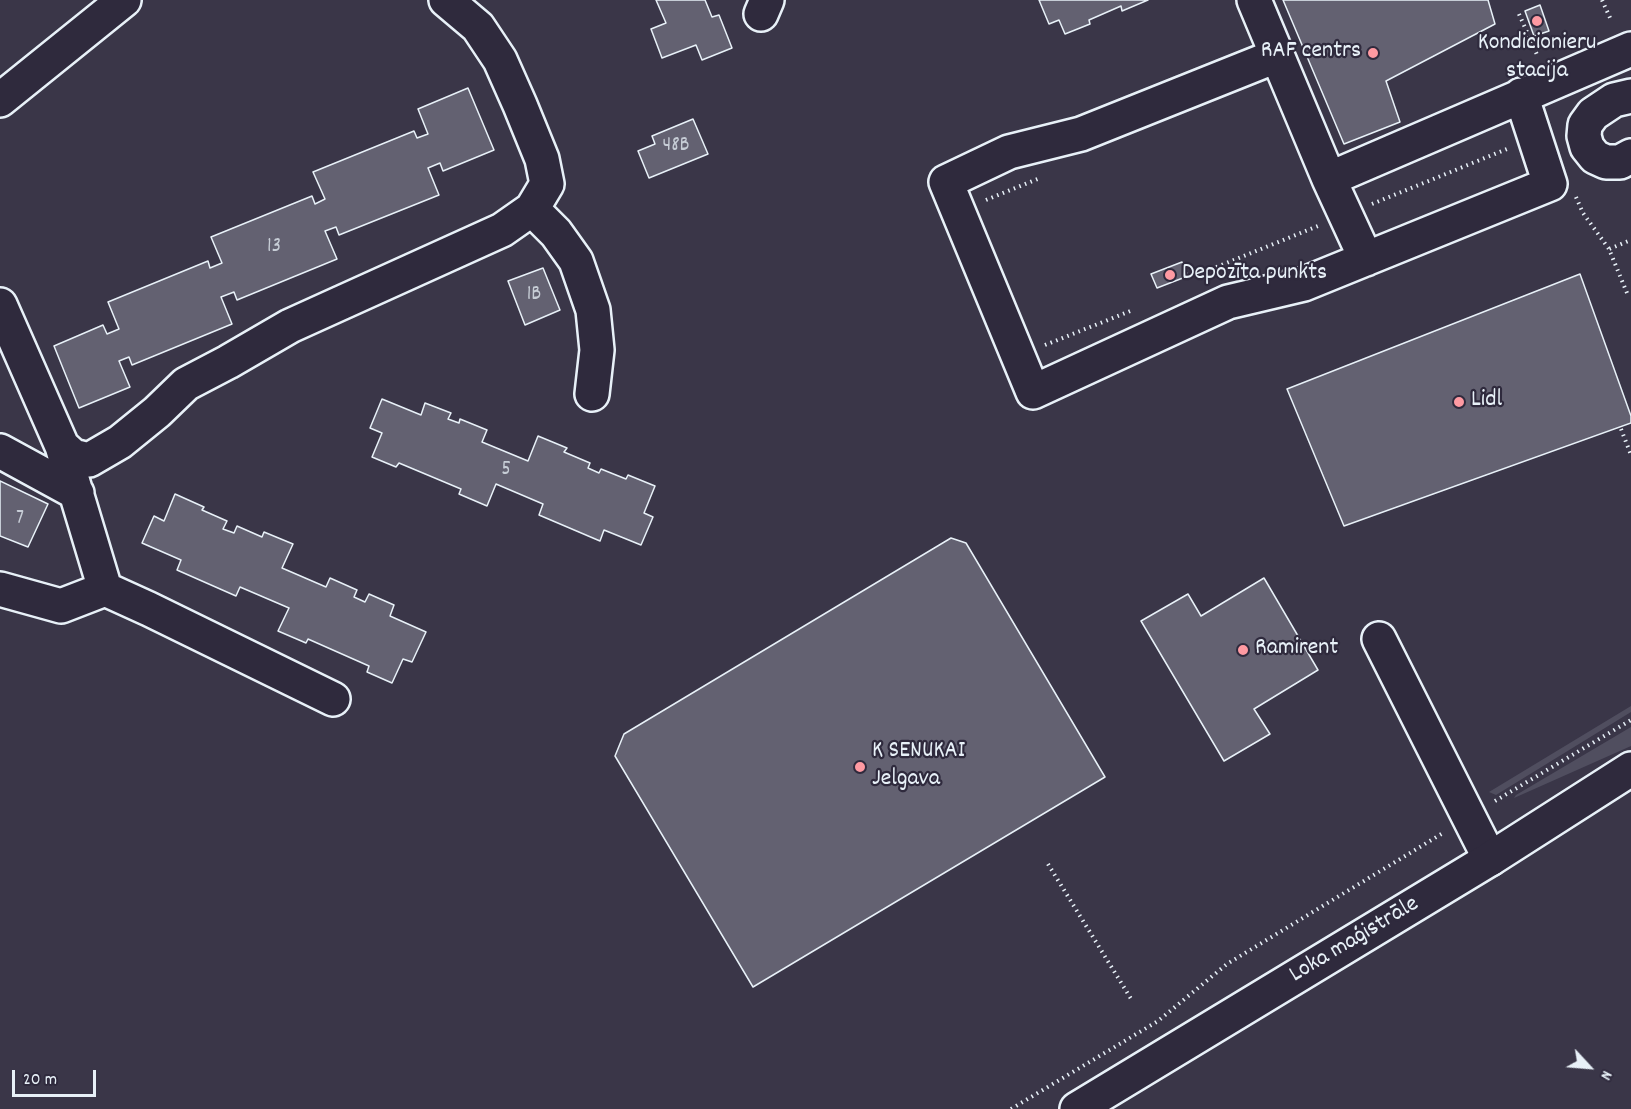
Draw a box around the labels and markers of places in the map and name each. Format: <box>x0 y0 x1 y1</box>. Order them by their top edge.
marker: Kondicionieru stacija <box>1530 14 1544 28</box>
place label: Kondicionieru stacija <box>1478 31 1596 87</box>
place label: RAF centrs <box>1261 39 1361 67</box>
marker: RAF centrs <box>1366 46 1380 60</box>
place label: Depozīta punkts <box>1182 261 1327 289</box>
marker: Depozīta punkts <box>1163 268 1177 282</box>
place label: Lidl <box>1471 388 1502 416</box>
marker: Lidl <box>1452 395 1466 409</box>
place label: Ramirent <box>1255 636 1338 664</box>
marker: Ramirent <box>1236 643 1250 657</box>
place label: K SENUKAI Jelgava <box>872 739 965 795</box>
marker: K SENUKAI Jelgava <box>853 760 867 774</box>

